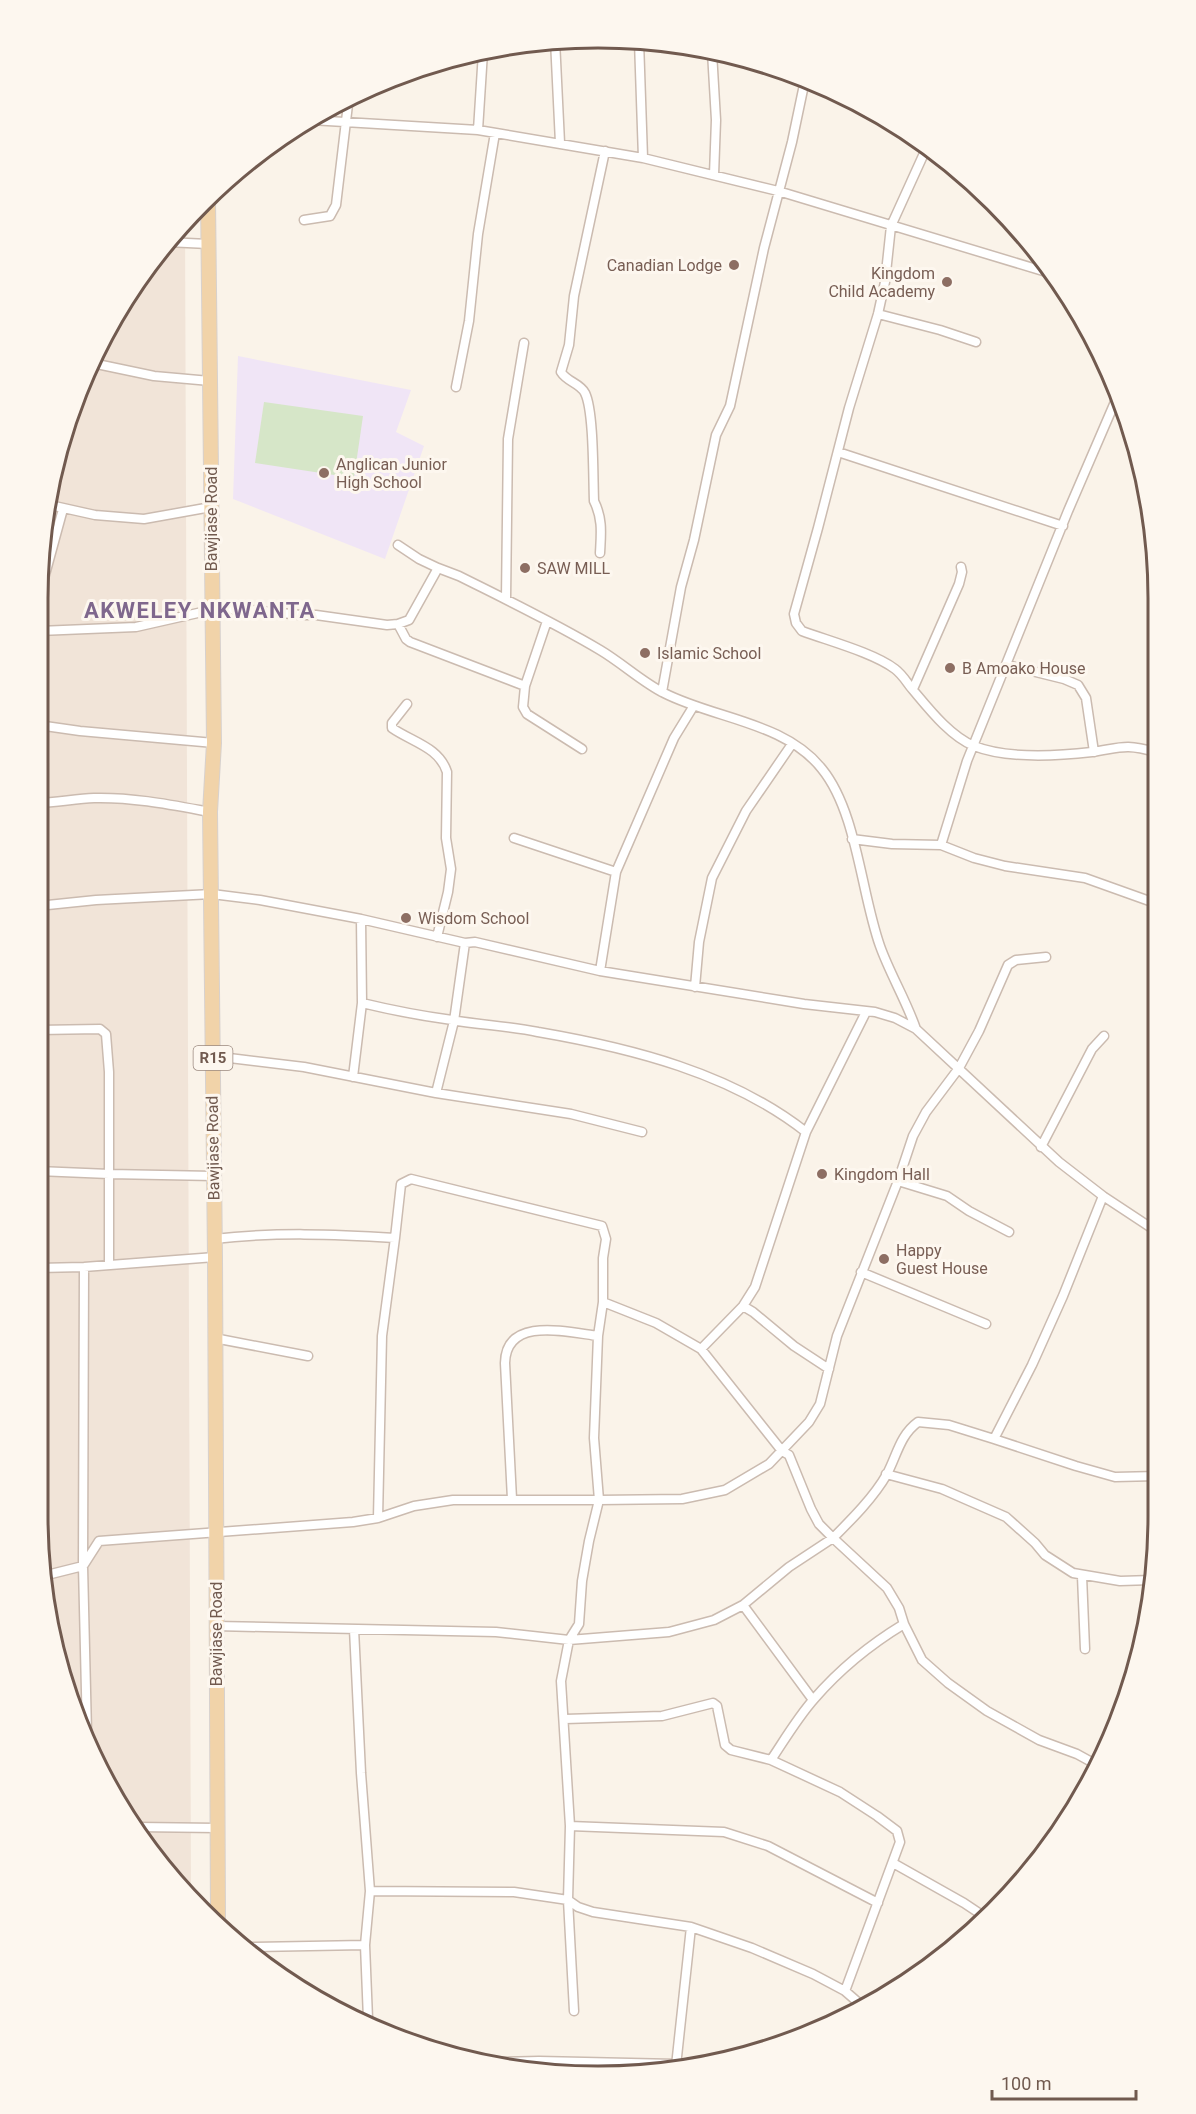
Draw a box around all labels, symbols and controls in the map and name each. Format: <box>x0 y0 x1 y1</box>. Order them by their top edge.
place label: Canadian Lodge <box>607 256 722 275</box>
marker: Canadian Lodge <box>727 258 741 272</box>
place label: Kingdom Child Academy <box>828 264 935 301</box>
marker: Kingdom Child Academy <box>940 275 954 289</box>
place label: Anglican Junior High School <box>336 455 447 492</box>
marker: Anglican Junior High School <box>317 466 331 480</box>
street label: Bawjiase Road <box>202 467 221 571</box>
place label: SAW MILL <box>537 559 611 578</box>
marker: SAW MILL <box>518 561 532 575</box>
district label: AKWELEY NKWANTA <box>84 598 316 623</box>
place label: Islamic School <box>657 644 761 663</box>
marker: Islamic School <box>638 646 652 660</box>
place label: B Amoako House <box>962 659 1086 678</box>
marker: B Amoako House <box>943 661 957 675</box>
place label: Wisdom School <box>418 909 529 928</box>
marker: Wisdom School <box>399 911 413 925</box>
road number: R15 <box>194 1046 232 1070</box>
street label: Bawjiase Road <box>203 1096 223 1200</box>
place label: Kingdom Hall <box>834 1165 930 1184</box>
marker: Kingdom Hall <box>815 1167 829 1181</box>
place label: Happy Guest House <box>896 1241 988 1278</box>
marker: Happy Guest House <box>877 1252 891 1266</box>
street label: Bawjiase Road <box>207 1582 226 1686</box>
scale bar <box>992 2063 1136 2101</box>
text: 100 m <box>1001 2073 1052 2094</box>

